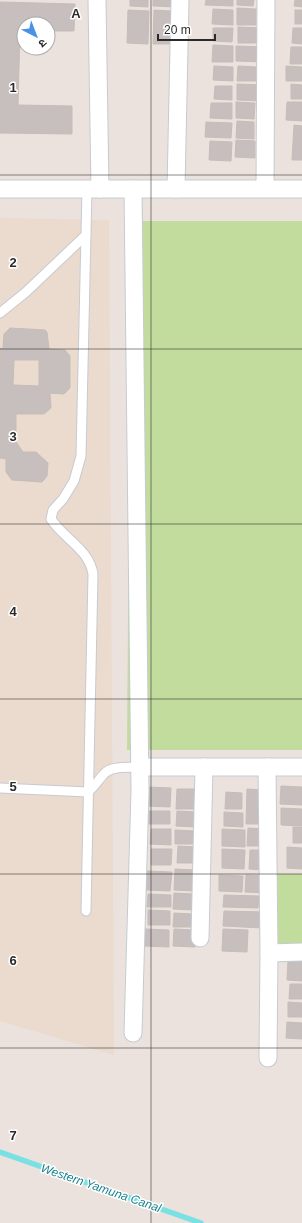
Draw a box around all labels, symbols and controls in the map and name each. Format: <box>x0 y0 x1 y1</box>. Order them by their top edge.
text: A <box>71 6 81 21</box>
north arrow <box>16 16 56 56</box>
scale bar <box>158 16 215 42</box>
text: 20 m <box>164 23 191 37</box>
text: उ <box>36 37 49 50</box>
text: 1 <box>9 80 17 95</box>
text: 2 <box>9 255 17 270</box>
text: 3 <box>9 429 17 444</box>
text: 4 <box>9 604 17 619</box>
text: 5 <box>9 779 17 794</box>
text: 6 <box>9 953 17 968</box>
text: 7 <box>9 1128 17 1143</box>
water label: Western Yamuna Canal <box>39 1161 163 1215</box>

